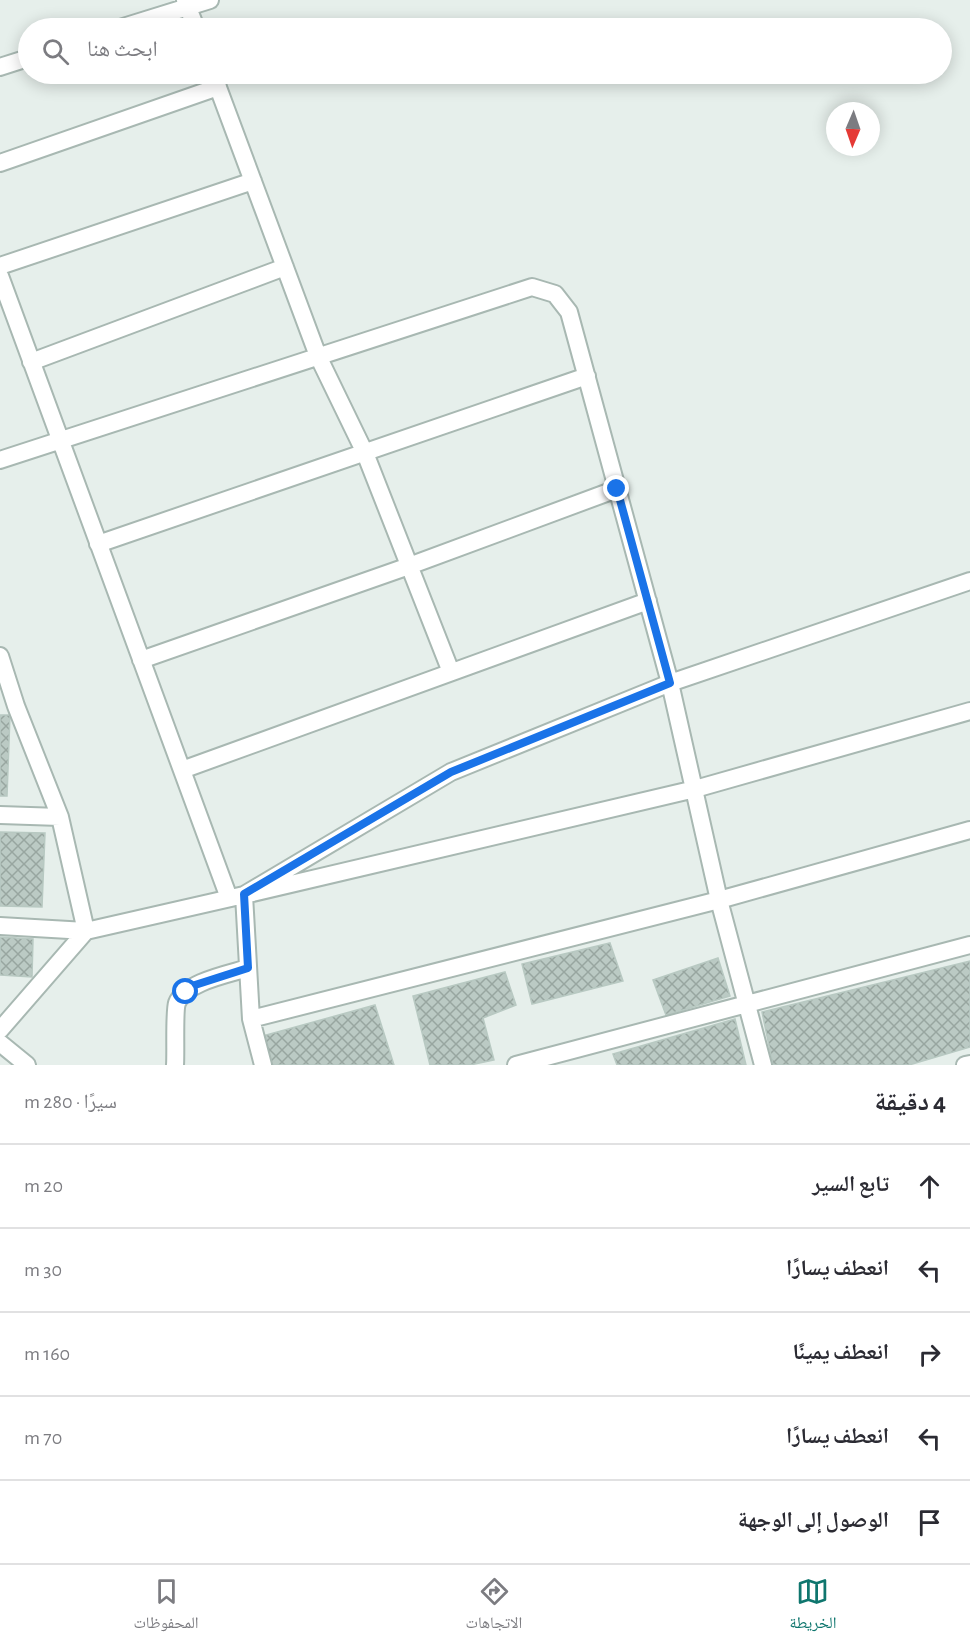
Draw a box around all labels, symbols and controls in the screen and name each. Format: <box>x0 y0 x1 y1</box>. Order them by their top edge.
search box <box>18 18 952 84</box>
icon: search <box>39 35 72 68</box>
text: ابحث هنا <box>87 38 158 60</box>
north arrow <box>826 102 880 156</box>
route end <box>603 475 629 501</box>
route start <box>172 978 198 1004</box>
text: 4 دقيقة <box>874 1089 946 1115</box>
text: سيرًا · 280 m <box>24 1092 117 1112</box>
icon: ahead <box>913 1170 946 1203</box>
text: تابع السير <box>812 1173 889 1195</box>
text: 20 m <box>24 1176 63 1196</box>
icon: left <box>913 1254 946 1287</box>
text: انعطف يسارًا <box>786 1257 889 1279</box>
text: 30 m <box>24 1260 62 1280</box>
icon: right <box>913 1338 946 1371</box>
text: انعطف يمينًا <box>792 1341 889 1363</box>
text: 160 m <box>24 1344 70 1364</box>
icon: left <box>913 1422 946 1455</box>
text: انعطف يسارًا <box>786 1425 889 1447</box>
text: 70 m <box>24 1428 62 1448</box>
icon: arrive <box>913 1506 946 1539</box>
text: الوصول إلى الوجهة <box>738 1509 889 1531</box>
tab: المحفوظات <box>134 1575 199 1638</box>
tab: الاتجاهات <box>466 1575 522 1638</box>
tab: الخريطة <box>789 1575 837 1638</box>

